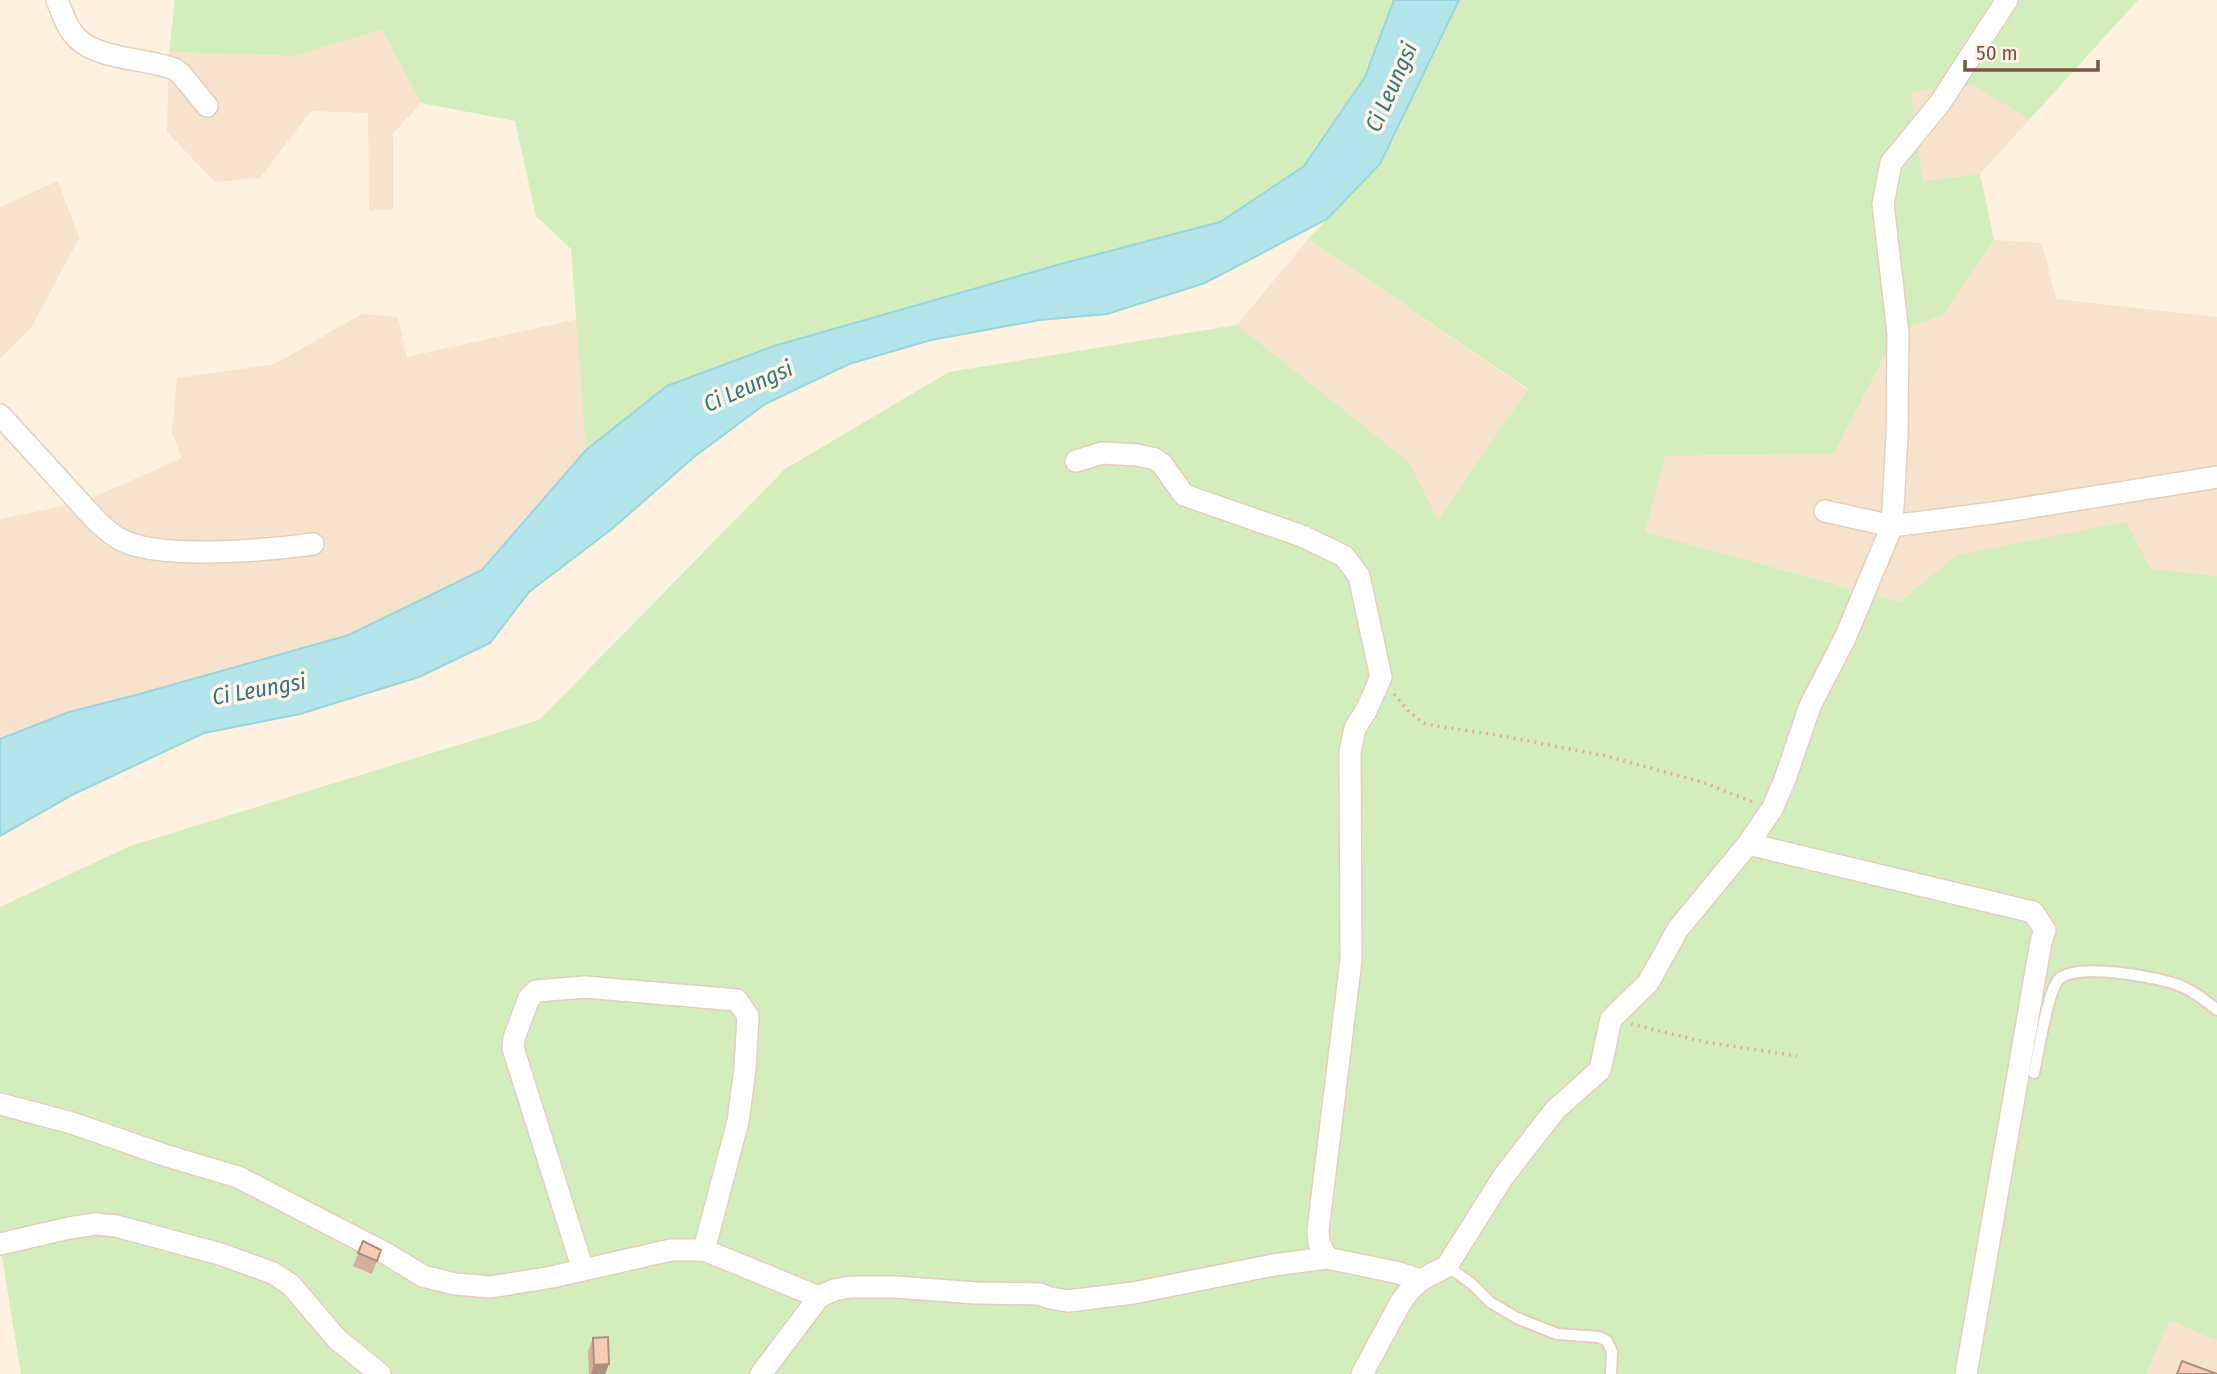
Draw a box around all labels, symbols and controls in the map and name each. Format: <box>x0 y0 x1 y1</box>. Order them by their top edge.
scale bar <box>1965 28 2098 72</box>
water label: Ci Leungsi <box>1359 38 1423 136</box>
text: 50 m <box>1976 40 2018 66</box>
water label: Ci Leungsi <box>699 354 797 418</box>
water label: Ci Leungsi <box>210 667 308 711</box>

